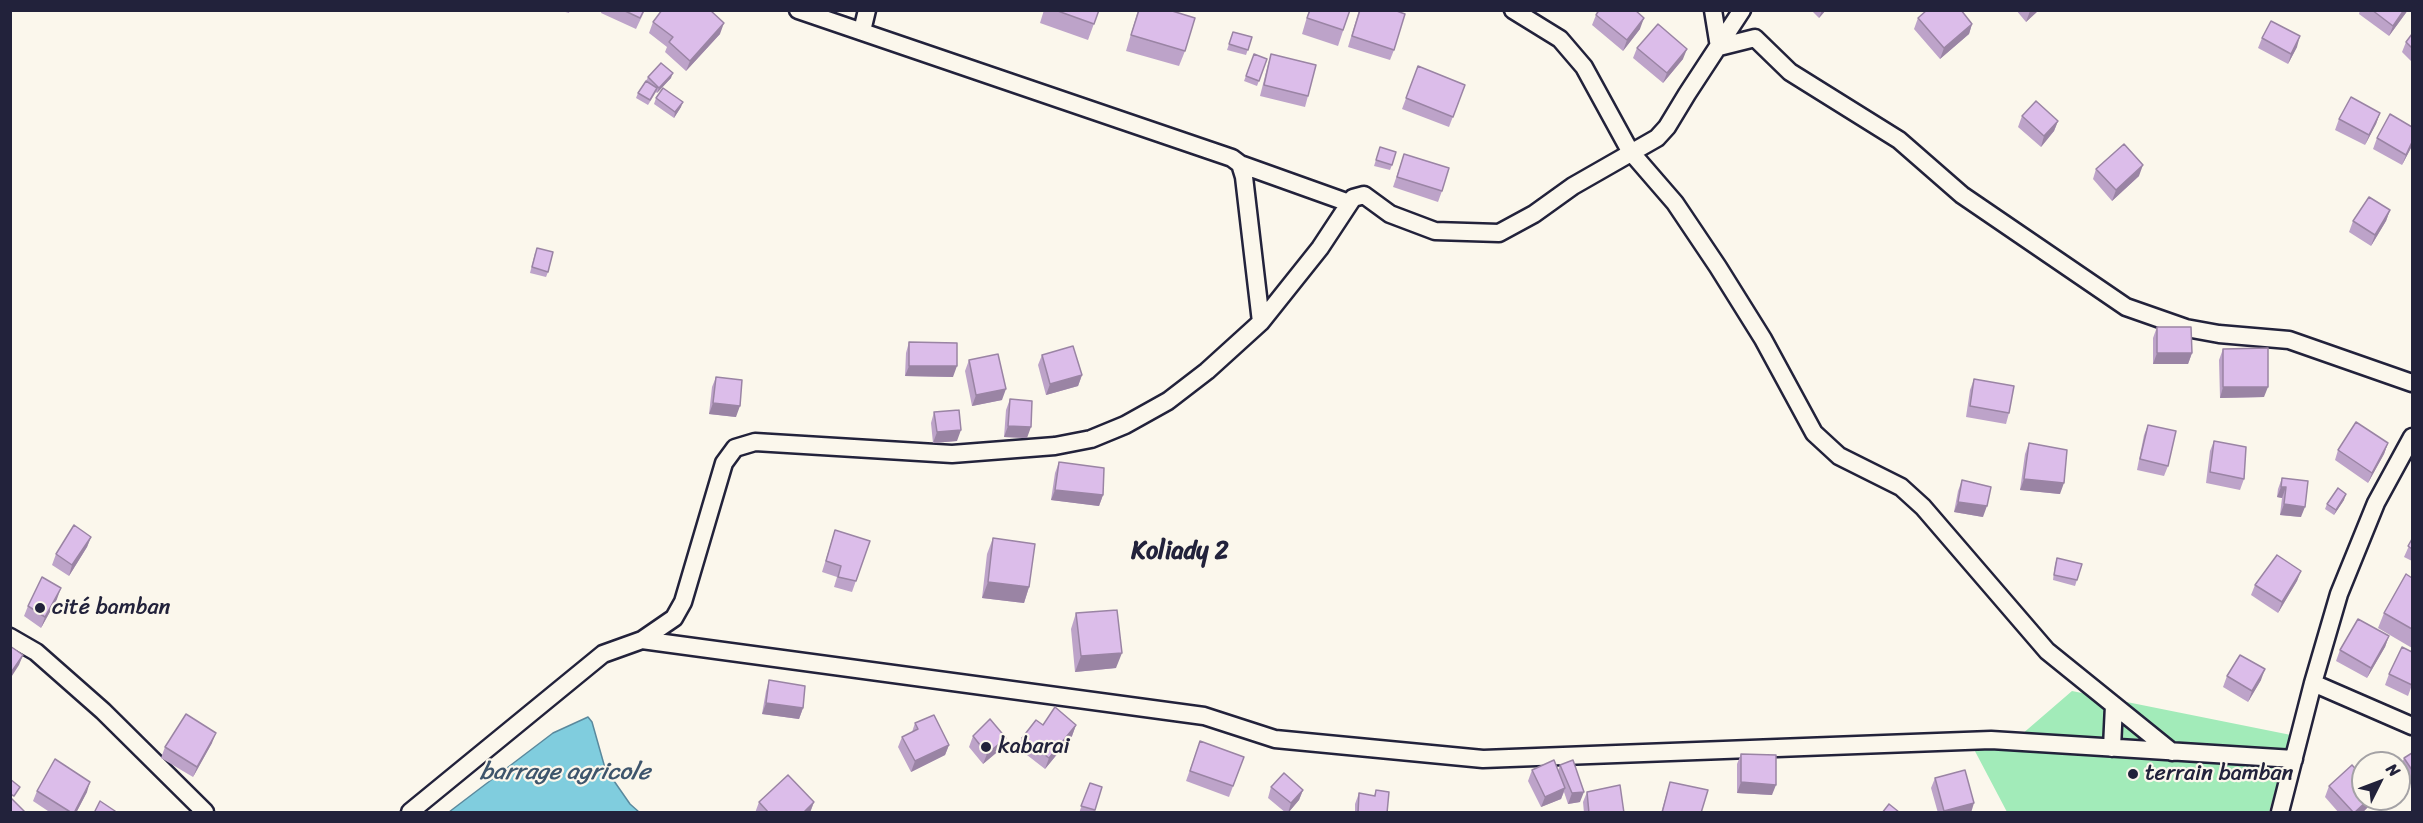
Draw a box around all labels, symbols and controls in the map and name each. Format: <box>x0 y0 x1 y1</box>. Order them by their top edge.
district label: Koliady 2 <box>1131 538 1229 566</box>
place label: cité bamban <box>52 595 170 621</box>
marker: cité bamban <box>33 601 47 615</box>
place label: kabarai <box>998 734 1070 760</box>
marker: kabarai <box>979 740 993 754</box>
north arrow <box>2351 751 2411 811</box>
text: N <box>2379 756 2408 784</box>
water label: barrage agricole <box>480 759 650 787</box>
place label: terrain bamban <box>2145 761 2293 787</box>
marker: terrain bamban <box>2126 767 2140 781</box>

